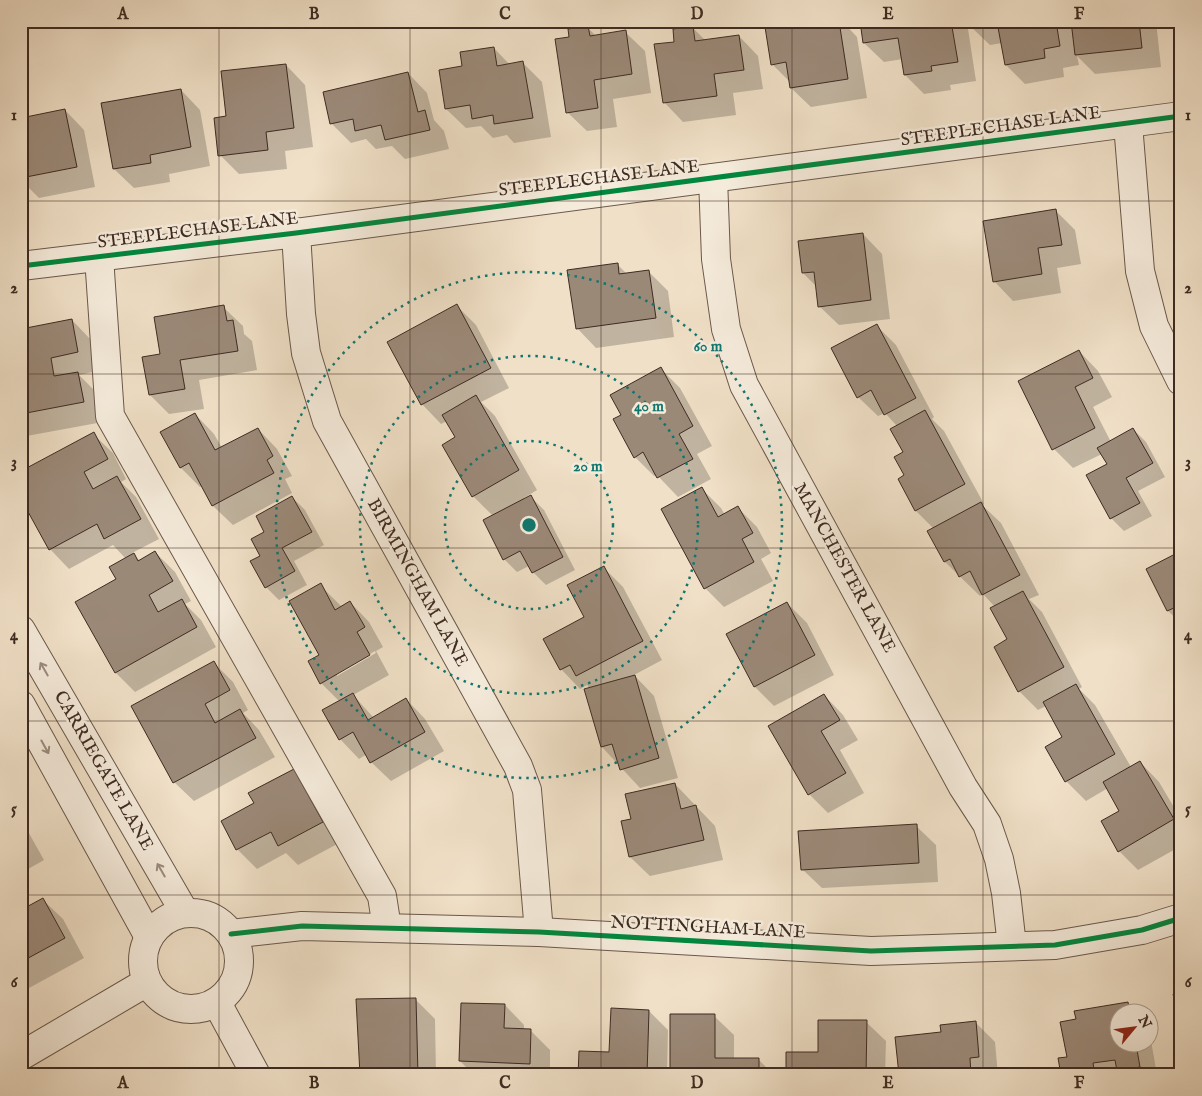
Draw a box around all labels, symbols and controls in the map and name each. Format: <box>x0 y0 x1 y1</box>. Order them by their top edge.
text: A <box>117 5 130 25</box>
text: B <box>309 5 320 25</box>
text: C <box>499 5 511 25</box>
text: D <box>691 5 704 25</box>
text: E <box>882 5 894 25</box>
text: F <box>1074 5 1085 25</box>
street label: STEEPLECHASE LANE <box>899 102 1103 152</box>
text: 1 <box>11 106 17 126</box>
text: 1 <box>1185 106 1191 126</box>
street label: STEEPLECHASE LANE <box>497 155 701 203</box>
street label: STEEPLECHASE LANE <box>96 207 300 255</box>
text: 2 <box>10 279 18 299</box>
text: 2 <box>1184 279 1192 299</box>
text: 60 m <box>694 337 723 356</box>
text: 40 m <box>634 397 664 416</box>
text: 3 <box>11 453 17 473</box>
text: 3 <box>1185 453 1191 473</box>
text: 20 m <box>573 457 603 476</box>
street label: MANCHESTER LANE <box>788 479 900 657</box>
street label: BIRMINGHAM LANE <box>361 495 473 671</box>
centre of rings <box>520 516 538 534</box>
text: 4 <box>10 626 19 646</box>
text: 4 <box>1184 626 1193 646</box>
one-way arrow <box>39 662 49 677</box>
street label: CARRIEGATE LANE <box>48 687 158 855</box>
one-way arrow <box>40 740 50 755</box>
text: 5 <box>11 800 17 820</box>
text: 5 <box>1185 800 1191 820</box>
one-way arrow <box>156 863 166 878</box>
street label: NOTTINGHAM LANE <box>610 911 806 945</box>
text: 6 <box>11 973 19 993</box>
text: 6 <box>1185 973 1193 993</box>
north arrow <box>1110 1004 1160 1054</box>
text: N <box>1133 1012 1155 1032</box>
text: A <box>117 1074 130 1094</box>
text: B <box>309 1074 320 1094</box>
text: C <box>499 1074 511 1094</box>
text: D <box>691 1074 704 1094</box>
text: E <box>882 1074 894 1094</box>
text: F <box>1074 1074 1085 1094</box>

